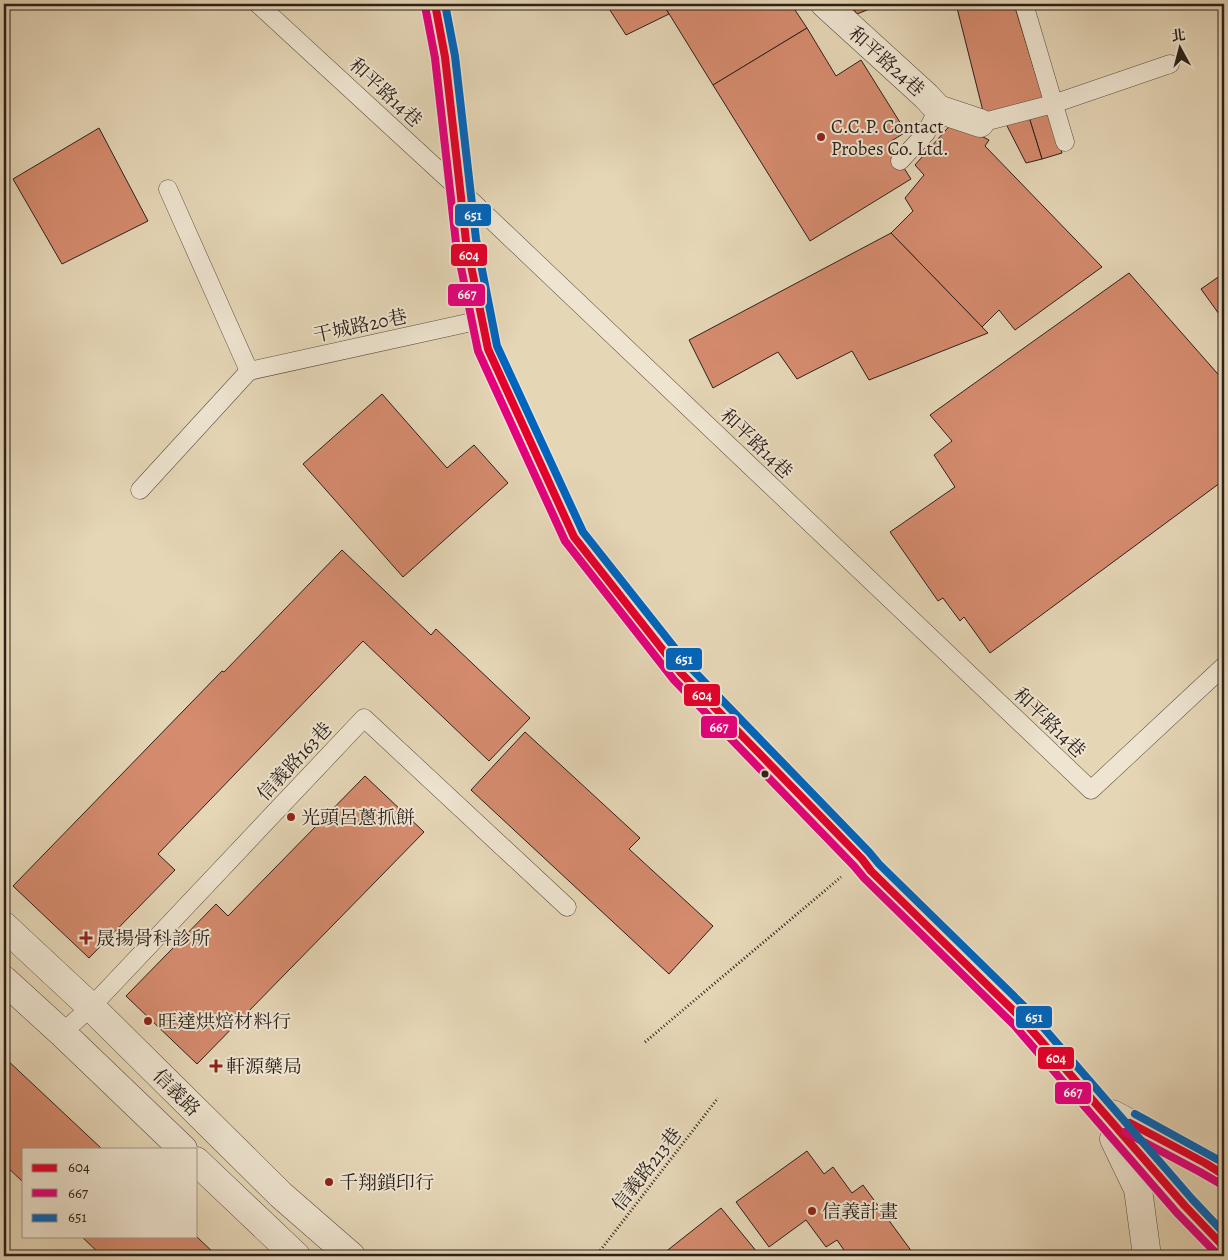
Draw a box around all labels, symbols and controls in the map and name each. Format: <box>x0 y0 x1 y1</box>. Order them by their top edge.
street label: 和平路24巷 <box>843 21 930 103</box>
north arrow <box>1156 22 1206 72</box>
text: 北 <box>1170 25 1187 46</box>
street label: 和平路14巷 <box>343 52 428 133</box>
place label: C.C.P. Contact Probes Co. Ltd. <box>831 114 949 162</box>
marker: C.C.P. Contact Probes Co. Ltd. <box>815 131 827 143</box>
line badge: 651 <box>454 203 492 227</box>
text: 651 <box>464 206 482 225</box>
line badge: 604 <box>450 243 488 267</box>
text: 604 <box>459 246 479 265</box>
line badge: 667 <box>447 283 486 307</box>
text: 667 <box>457 285 477 304</box>
street label: 干城路20巷 <box>311 303 409 349</box>
street label: 和平路14巷 <box>715 403 798 485</box>
line badge: 651 <box>665 647 703 671</box>
text: 651 <box>675 650 693 669</box>
street label: 和平路14巷 <box>1008 682 1091 764</box>
line badge: 604 <box>683 683 721 707</box>
text: 604 <box>692 686 712 705</box>
line badge: 667 <box>700 715 738 739</box>
street label: 信義路163巷 <box>251 717 338 807</box>
text: 667 <box>709 718 729 737</box>
unlabelled marker <box>760 769 770 779</box>
place label: 光頭呂蔥抓餅 <box>301 805 415 831</box>
marker: 光頭呂蔥抓餅 <box>285 811 297 823</box>
place label: 晟揚骨科診所 <box>96 926 210 952</box>
marker: 晟揚骨科診所 <box>80 932 92 944</box>
line badge: 651 <box>1015 1005 1053 1029</box>
text: 651 <box>1025 1008 1043 1027</box>
place label: 旺達烘焙材料行 <box>158 1009 291 1035</box>
marker: 旺達烘焙材料行 <box>142 1015 154 1027</box>
line badge: 604 <box>1037 1046 1075 1070</box>
text: 604 <box>1046 1049 1066 1068</box>
place label: 軒源藥局 <box>226 1054 302 1080</box>
marker: 軒源藥局 <box>210 1060 222 1072</box>
street label: 信義路 <box>147 1063 206 1122</box>
line badge: 667 <box>1054 1081 1092 1105</box>
text: 667 <box>1063 1083 1083 1102</box>
street label: 信義路213巷 <box>606 1122 688 1217</box>
legend <box>22 1148 198 1238</box>
text: 604 <box>68 1157 90 1177</box>
place label: 千翔鎖印行 <box>339 1170 434 1196</box>
marker: 千翔鎖印行 <box>323 1176 335 1188</box>
text: 667 <box>68 1183 89 1203</box>
place label: 信義計畫 <box>822 1199 898 1225</box>
marker: 信義計畫 <box>806 1205 818 1217</box>
text: 651 <box>68 1207 87 1227</box>

